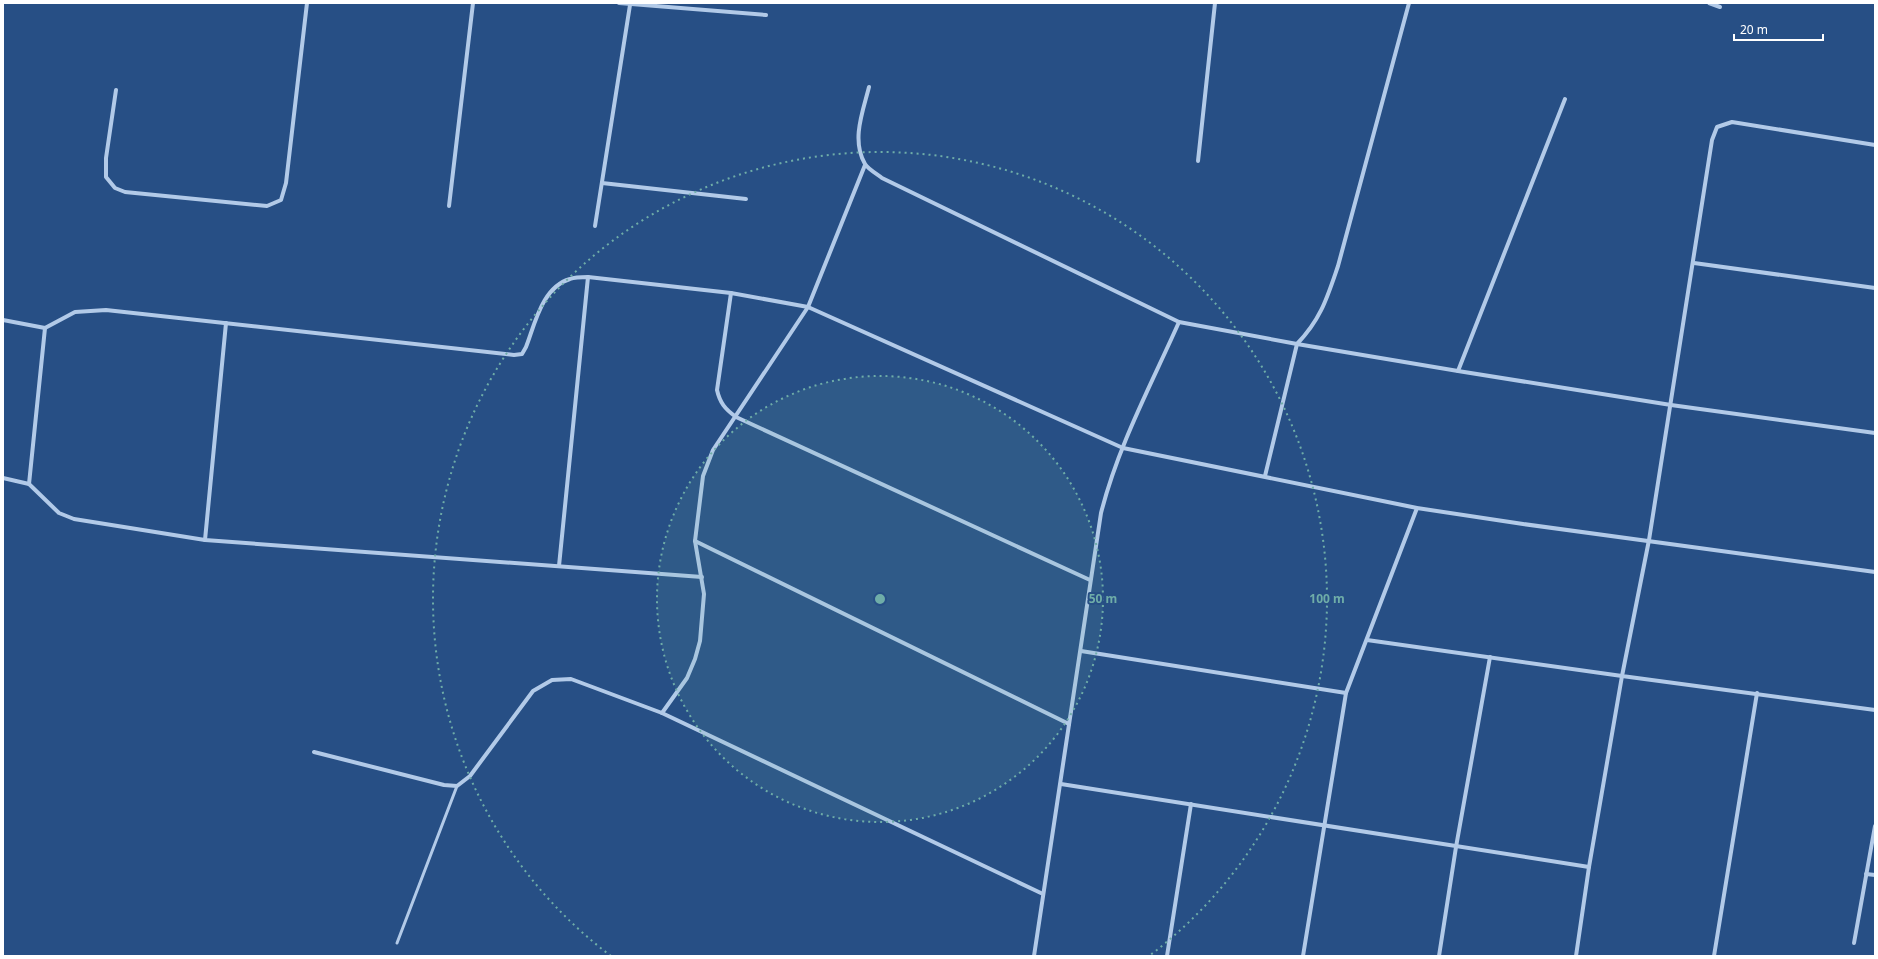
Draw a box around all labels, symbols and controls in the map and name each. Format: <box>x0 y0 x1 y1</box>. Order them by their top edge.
scale bar <box>1734 16 1823 42</box>
text: 20 m <box>1740 21 1768 38</box>
text: 50 m <box>1089 590 1117 607</box>
text: 100 m <box>1309 590 1345 607</box>
centre of rings <box>873 592 887 606</box>

